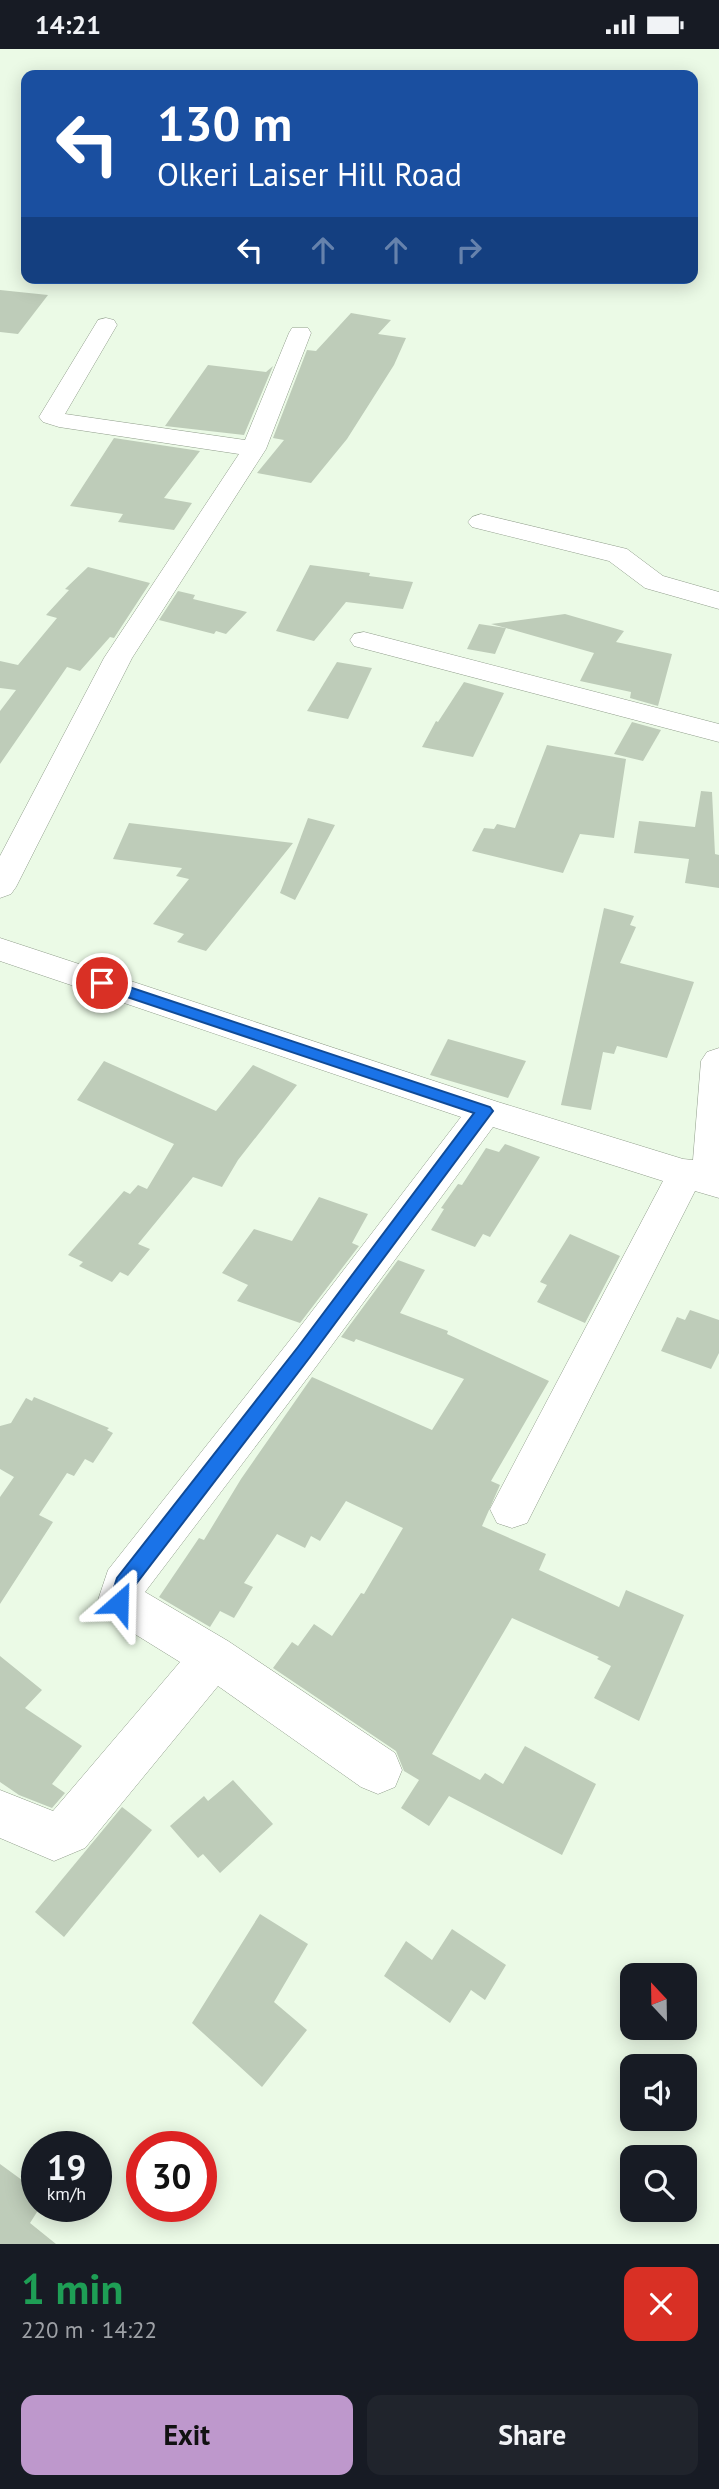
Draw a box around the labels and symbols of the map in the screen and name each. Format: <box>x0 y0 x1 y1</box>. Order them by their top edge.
pin <box>72 953 132 1013</box>
position arrow <box>82 1566 156 1640</box>
north arrow <box>620 1963 696 2041</box>
speed limit sign: 30 <box>126 2131 217 2222</box>

